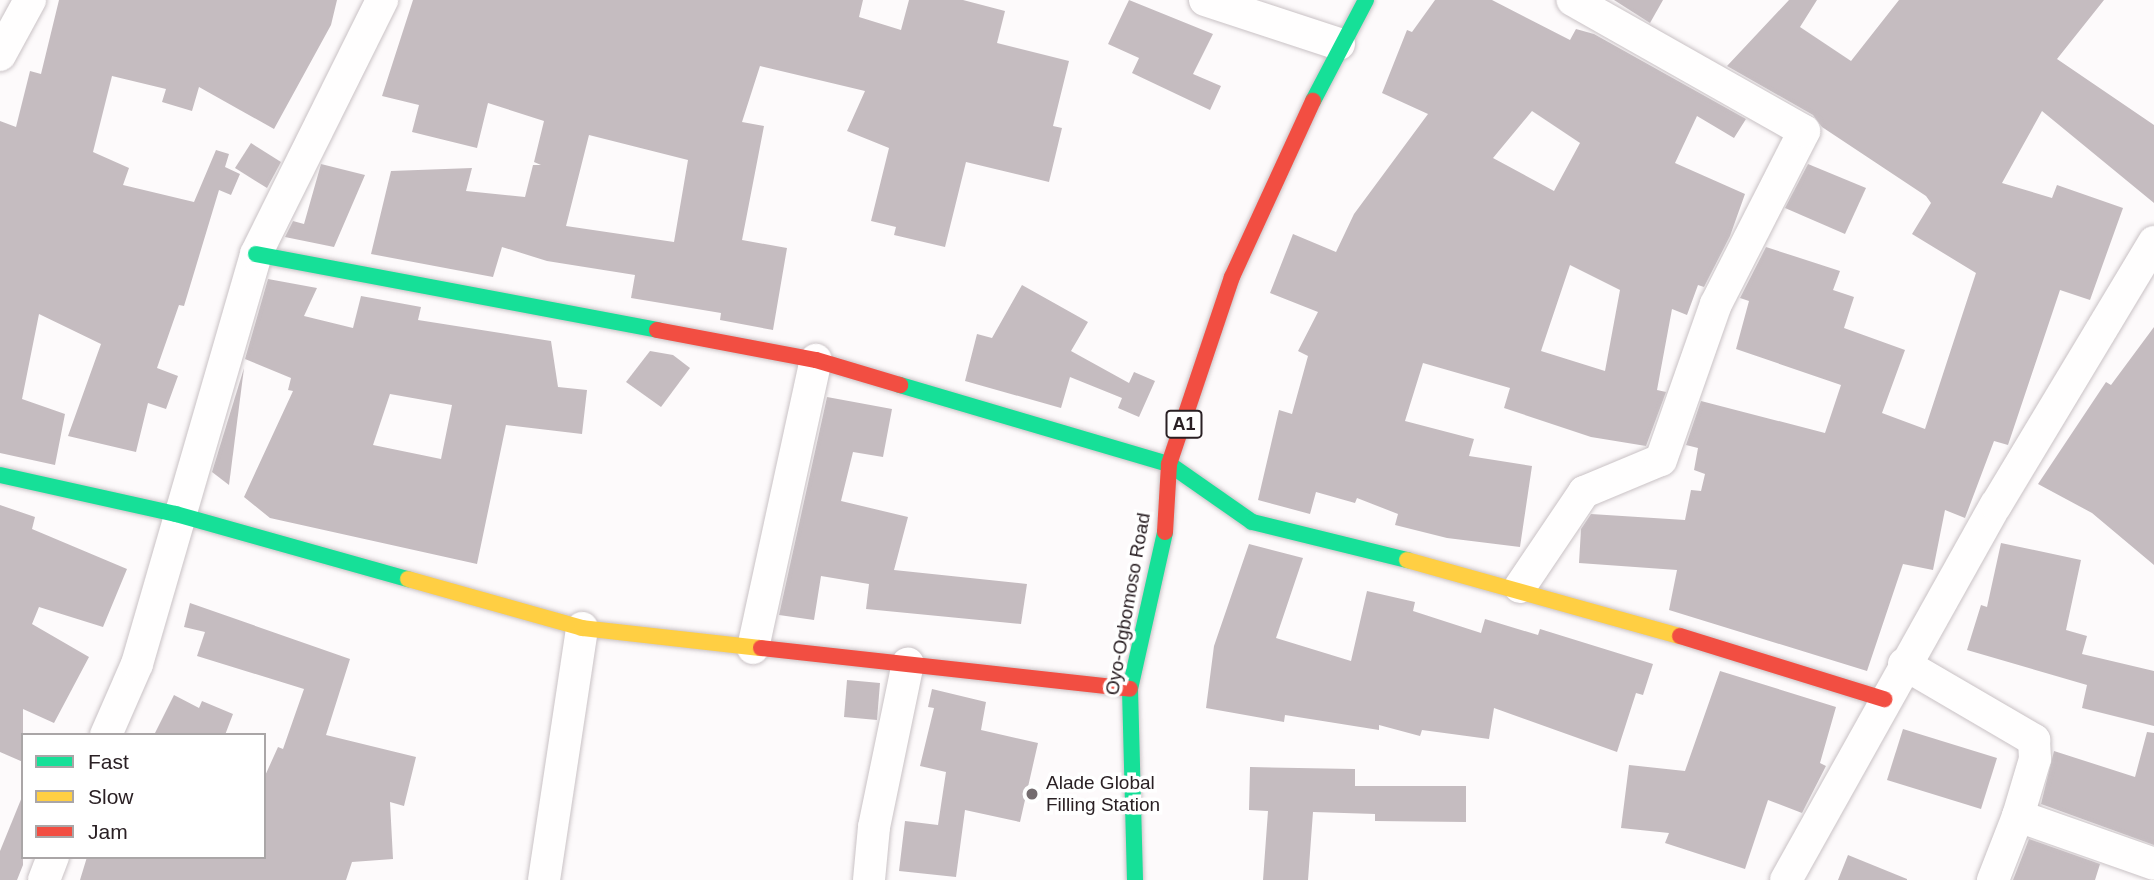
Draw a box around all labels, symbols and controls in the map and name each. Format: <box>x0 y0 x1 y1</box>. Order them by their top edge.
road number: A1 <box>1165 410 1203 438</box>
street label: Oyo-Ogbomoso Road <box>1101 511 1155 697</box>
legend <box>21 733 266 859</box>
text: Fast <box>88 750 129 773</box>
place label: Alade Global Filling Station <box>1046 772 1160 816</box>
text: Slow <box>88 785 134 808</box>
marker: Alade Global Filling Station <box>1024 786 1040 802</box>
text: Jam <box>88 820 128 843</box>

